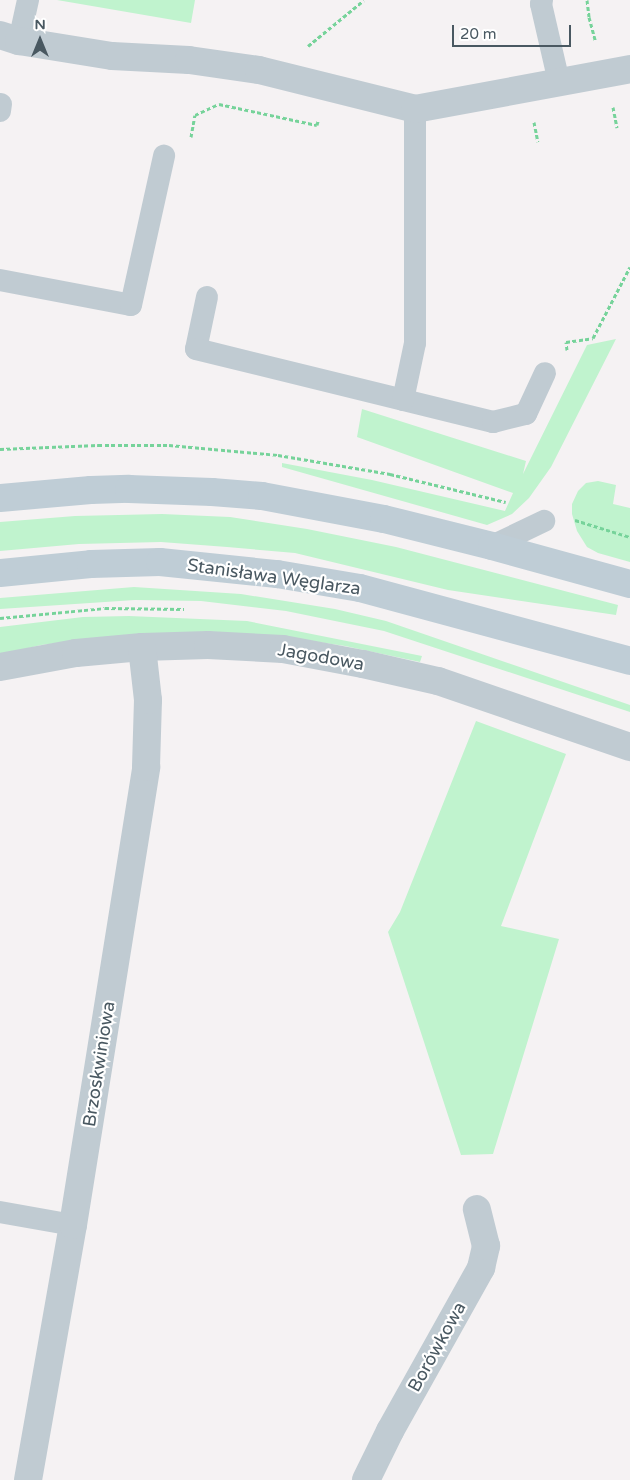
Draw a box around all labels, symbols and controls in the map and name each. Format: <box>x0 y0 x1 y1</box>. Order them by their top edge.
north arrow <box>15 15 65 65</box>
scale bar <box>455 15 574 47</box>
text: N <box>34 16 46 33</box>
text: 20 m <box>460 25 497 43</box>
street label: Stanisława Węglarza <box>186 554 362 600</box>
street label: Jagodowa <box>276 639 366 675</box>
street label: Brzoskwiniowa <box>78 1000 120 1128</box>
street label: Borówkowa <box>403 1298 471 1396</box>

